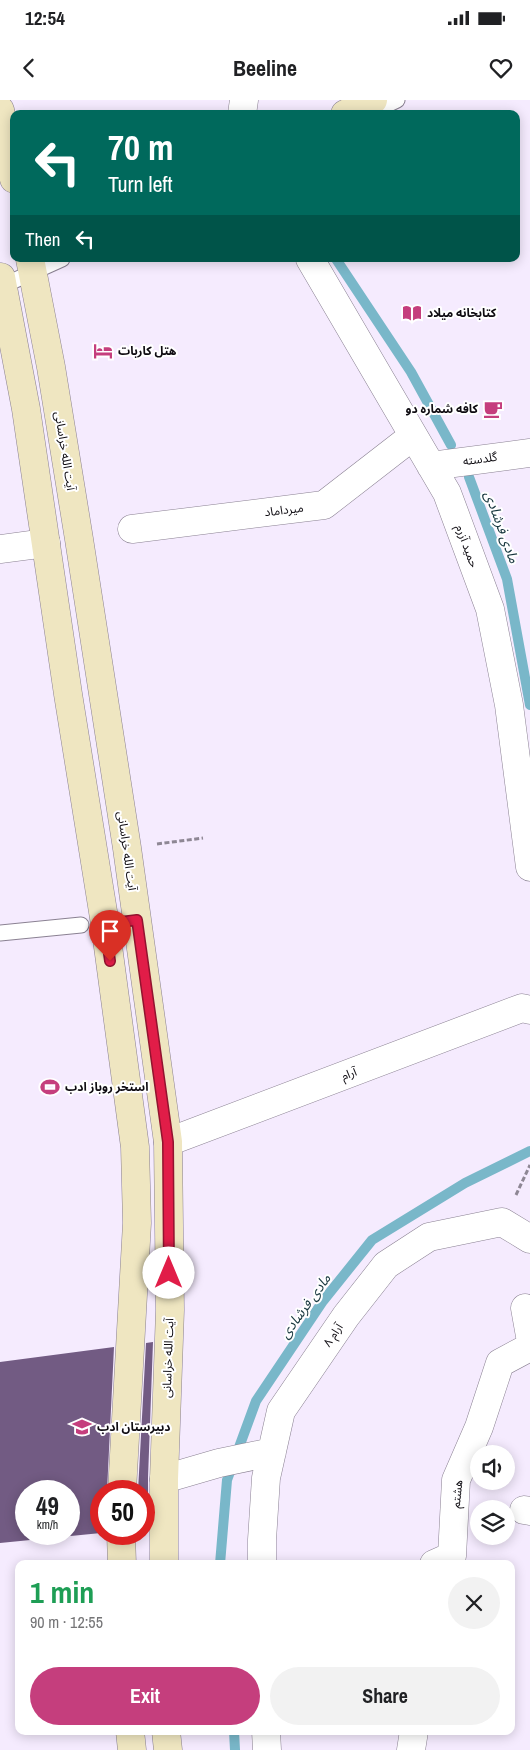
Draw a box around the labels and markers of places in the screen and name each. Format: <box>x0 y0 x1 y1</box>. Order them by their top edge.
library icon: کتابخانه میلاد <box>401 302 423 324</box>
place label: کتابخانه میلاد <box>427 305 497 321</box>
hotel icon: هتل کاربات <box>92 340 114 362</box>
place label: هتل کاربات <box>118 343 177 359</box>
cafe icon: کافه شماره دو <box>482 398 504 420</box>
place label: کافه شماره دو <box>406 401 479 417</box>
pin <box>89 910 131 961</box>
sports icon: استخر روباز ادب <box>39 1076 61 1098</box>
place label: استخر روباز ادب <box>65 1079 149 1095</box>
school or university icon: دبیرستان ادب <box>71 1416 93 1438</box>
place label: دبیرستان ادب <box>97 1419 170 1435</box>

